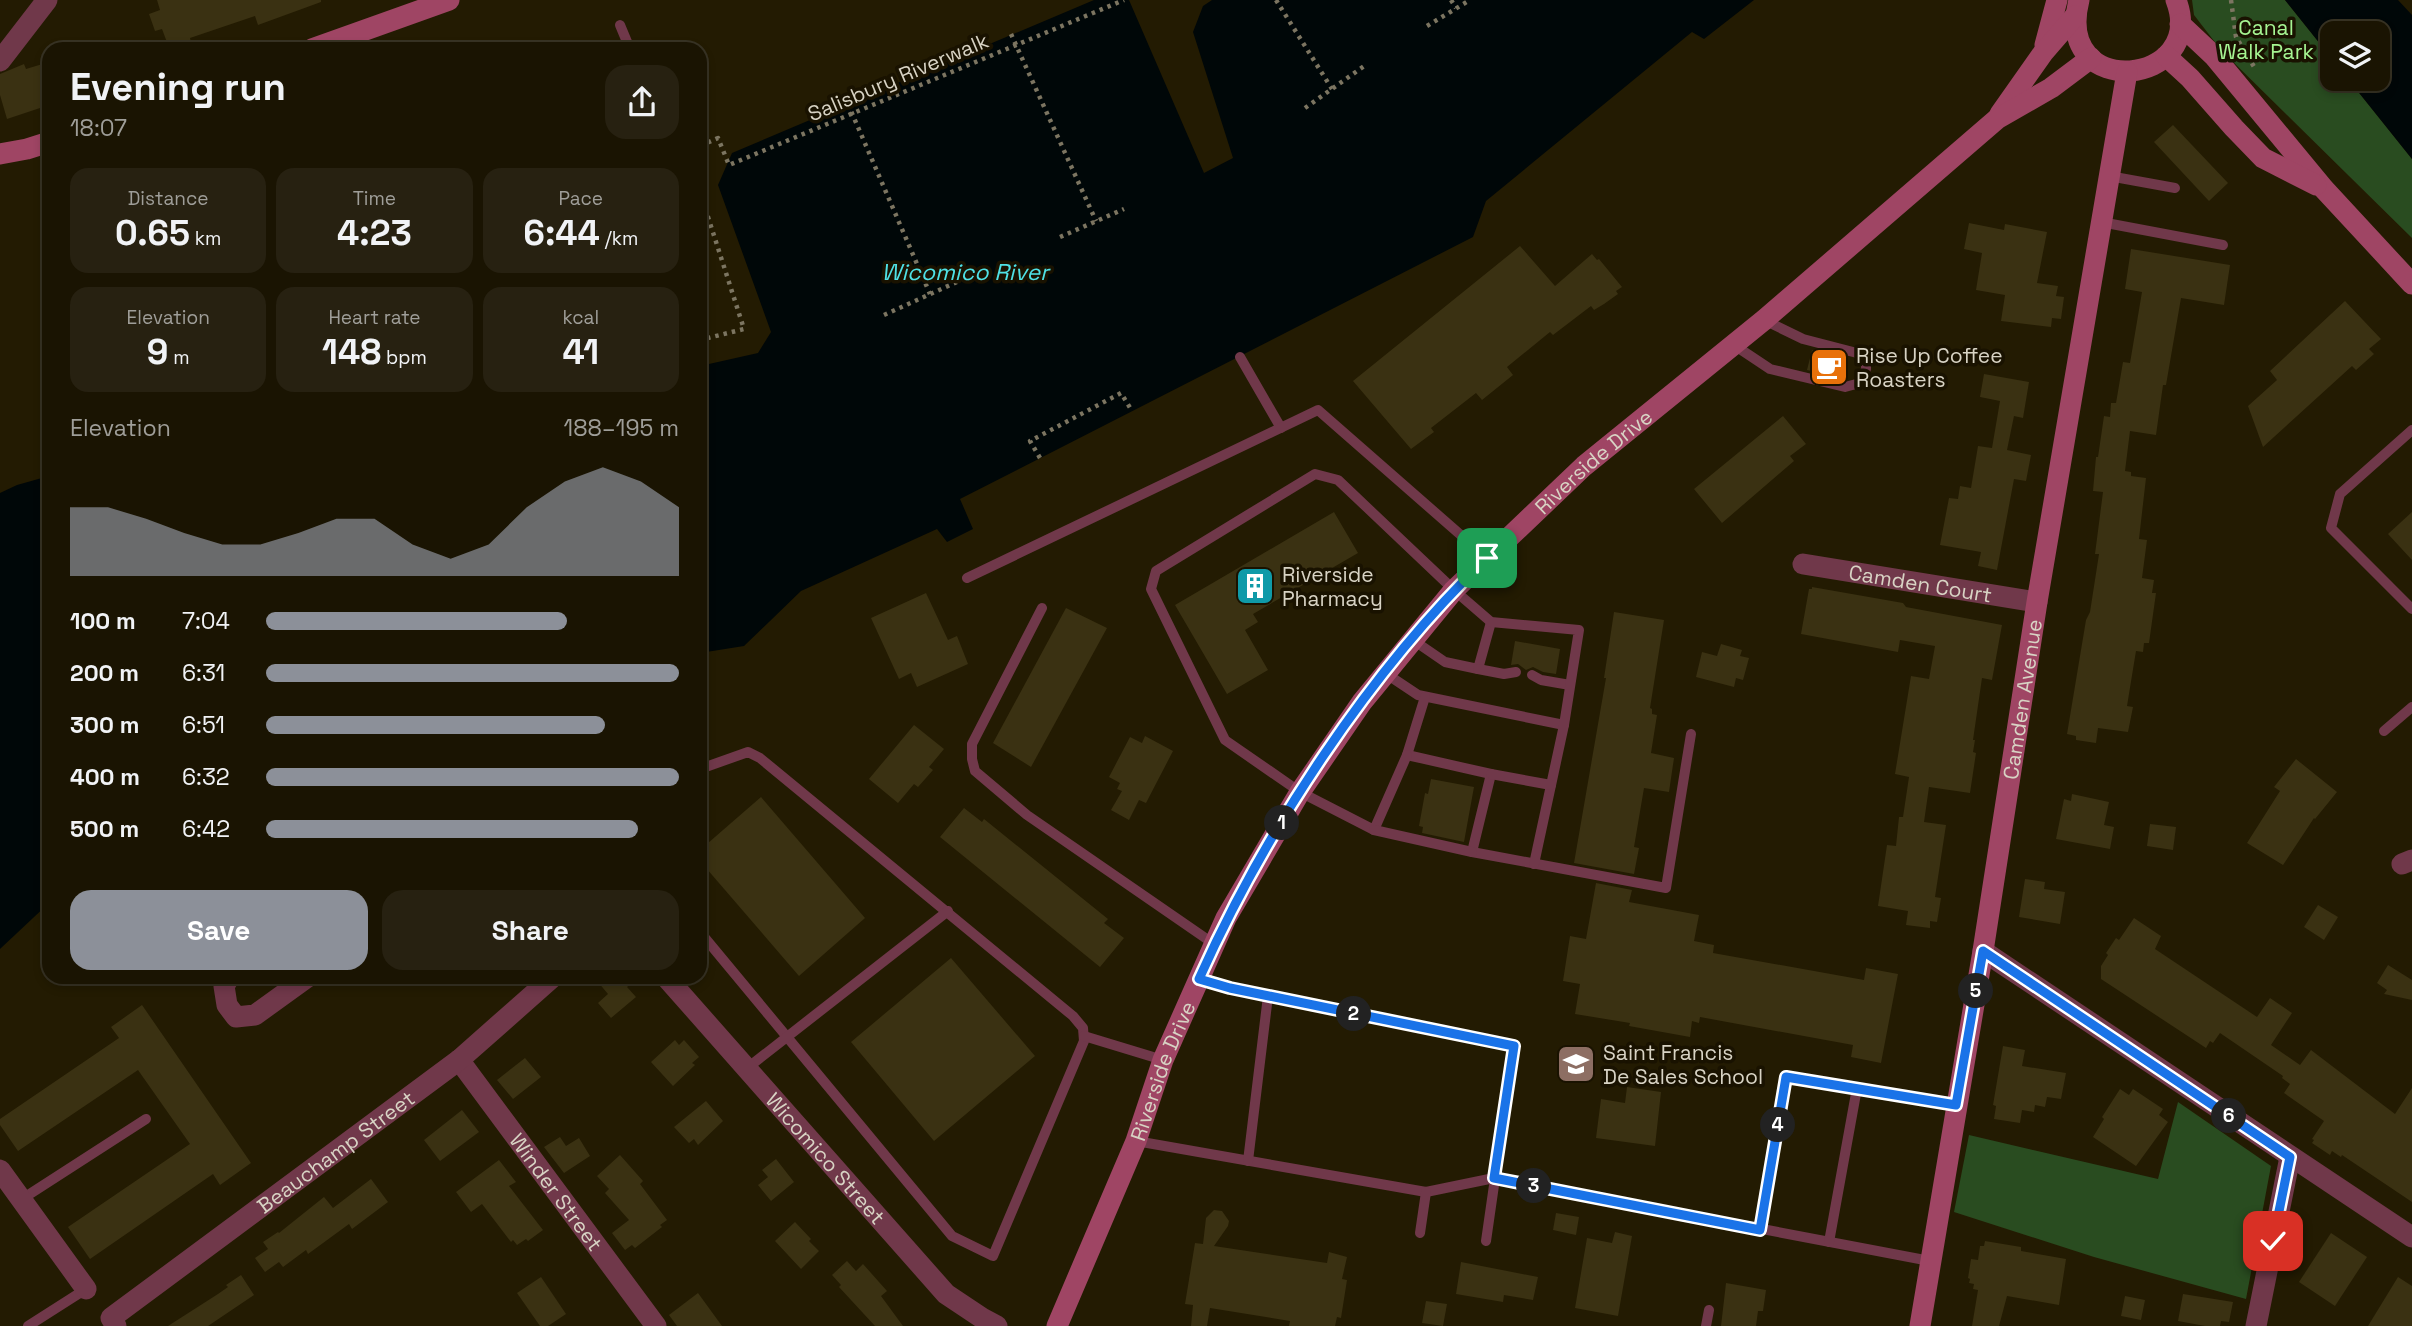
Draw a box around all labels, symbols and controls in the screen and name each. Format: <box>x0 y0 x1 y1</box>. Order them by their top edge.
park label: Canal Walk Park <box>2218 14 2314 65</box>
map controls <box>2320 21 2390 91</box>
button: layers <box>2320 21 2390 91</box>
street label: Salisbury Riverwalk <box>804 27 992 127</box>
text: Evening run <box>70 63 286 111</box>
button: share <box>605 65 679 139</box>
text: 18:07 <box>70 113 127 143</box>
text: Distance <box>128 186 209 211</box>
text: Time <box>353 186 396 211</box>
text: Pace <box>559 186 603 211</box>
text: 0.65 <box>115 211 190 255</box>
text: 4:23 <box>337 211 412 255</box>
text: 6:44 <box>523 211 600 255</box>
text: km <box>190 226 221 251</box>
text: /km <box>600 226 638 251</box>
water label: Wicomico River <box>881 257 1051 287</box>
text: Elevation <box>127 305 210 330</box>
text: Heart rate <box>328 305 421 330</box>
text: kcal <box>562 305 599 330</box>
text: 9 <box>147 330 168 374</box>
text: 148 <box>322 330 381 374</box>
text: 41 <box>562 330 599 374</box>
place label: Rise Up Coffee Roasters <box>1856 342 2003 393</box>
text: m <box>168 345 190 370</box>
text: bpm <box>381 345 427 370</box>
cafe icon: Rise Up Coffee Roasters <box>1808 346 1850 388</box>
street label: Riverside Drive <box>1529 403 1658 520</box>
text: Elevation <box>70 413 171 443</box>
text: 188–195 m <box>564 413 679 443</box>
pin <box>1457 528 1517 588</box>
icon: arrive <box>1468 539 1506 577</box>
street label: Camden Court <box>1847 558 1994 608</box>
place label: Riverside Pharmacy <box>1282 561 1383 612</box>
building icon: Riverside Pharmacy <box>1234 565 1276 607</box>
text: 100 m <box>70 606 136 636</box>
text: 7:04 <box>182 606 230 636</box>
street label: Camden Avenue <box>1996 617 2048 781</box>
text: 200 m <box>70 658 139 688</box>
text: 6:31 <box>182 658 225 688</box>
text: 300 m <box>70 710 139 740</box>
text: 6:51 <box>182 710 225 740</box>
text: 400 m <box>70 762 140 792</box>
text: 6:32 <box>182 762 230 792</box>
pin: 1 <box>1264 806 1300 840</box>
text: 1 <box>1277 810 1286 835</box>
text: 500 m <box>70 814 139 844</box>
text: 6:42 <box>182 814 230 844</box>
button: Save <box>70 890 368 970</box>
button: Share <box>382 890 679 970</box>
pin: 5 <box>1958 974 1994 1009</box>
text: 5 <box>1970 978 1981 1003</box>
pin: 2 <box>1336 996 1372 1032</box>
street label: Riverside Drive <box>1124 997 1201 1144</box>
text: 2 <box>1348 1001 1359 1026</box>
place label: Saint Francis De Sales School <box>1603 1039 1763 1090</box>
school or university icon: Saint Francis De Sales School <box>1555 1043 1597 1085</box>
street label: Beauchamp Street <box>251 1084 420 1219</box>
street label: Wicomico Street <box>760 1086 891 1230</box>
pin: 6 <box>2212 1098 2246 1134</box>
text: 6 <box>2223 1103 2234 1128</box>
pin: 4 <box>1760 1108 1796 1142</box>
text: 4 <box>1771 1112 1784 1137</box>
street label: Winder Street <box>504 1128 609 1256</box>
pin: 3 <box>1516 1168 1552 1204</box>
text: 3 <box>1528 1173 1539 1198</box>
pin <box>2243 1211 2303 1271</box>
icon: check <box>2254 1222 2292 1260</box>

